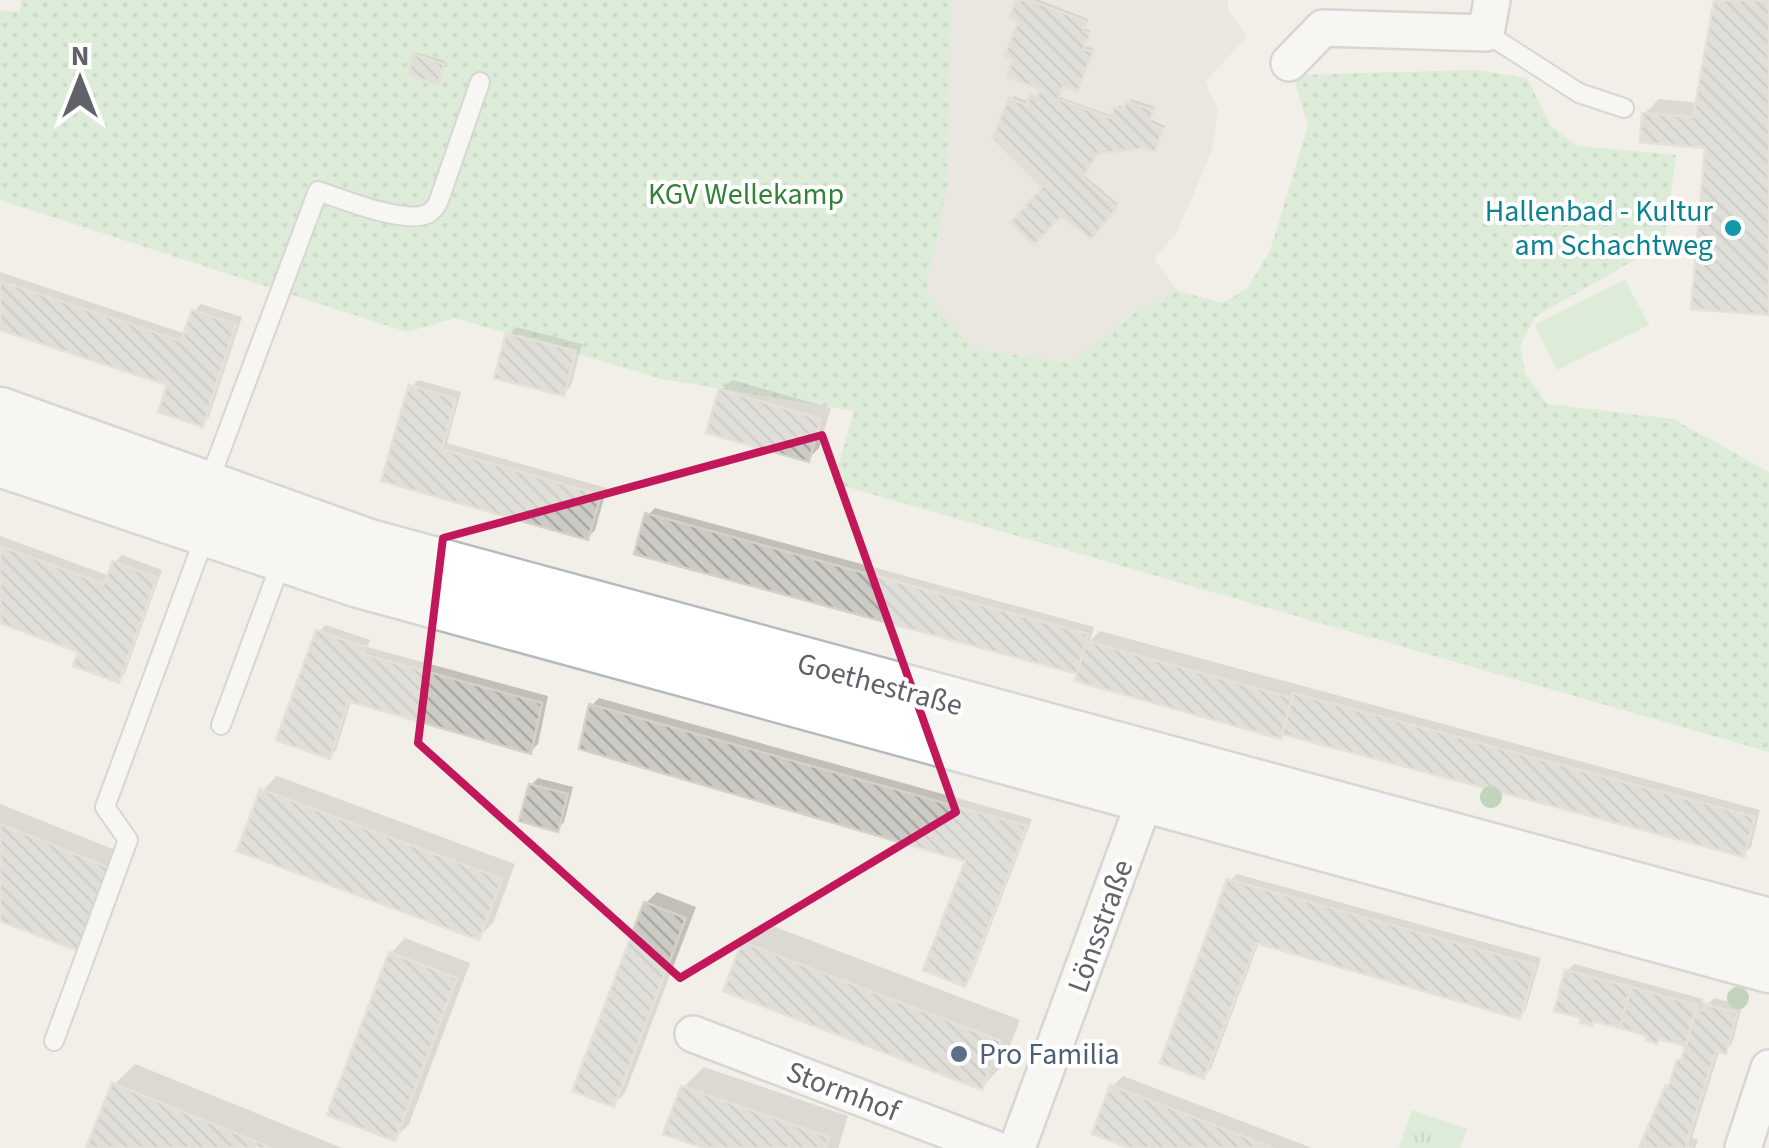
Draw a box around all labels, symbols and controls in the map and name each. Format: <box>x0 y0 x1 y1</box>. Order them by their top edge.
north arrow <box>30 30 130 130</box>
text: N <box>71 36 89 76</box>
park label: KGV Wellekamp <box>648 173 844 216</box>
place label: Hallenbad - Kultur am Schachtweg <box>1485 190 1714 267</box>
marker: Hallenbad - Kultur am Schachtweg <box>1722 217 1744 239</box>
street label: Goethestraße <box>792 642 967 727</box>
street label: Lönsstraße <box>1057 854 1144 999</box>
place label: Pro Familia <box>979 1033 1120 1076</box>
marker: Pro Familia <box>948 1043 970 1065</box>
street label: Stormhof <box>780 1050 907 1133</box>

